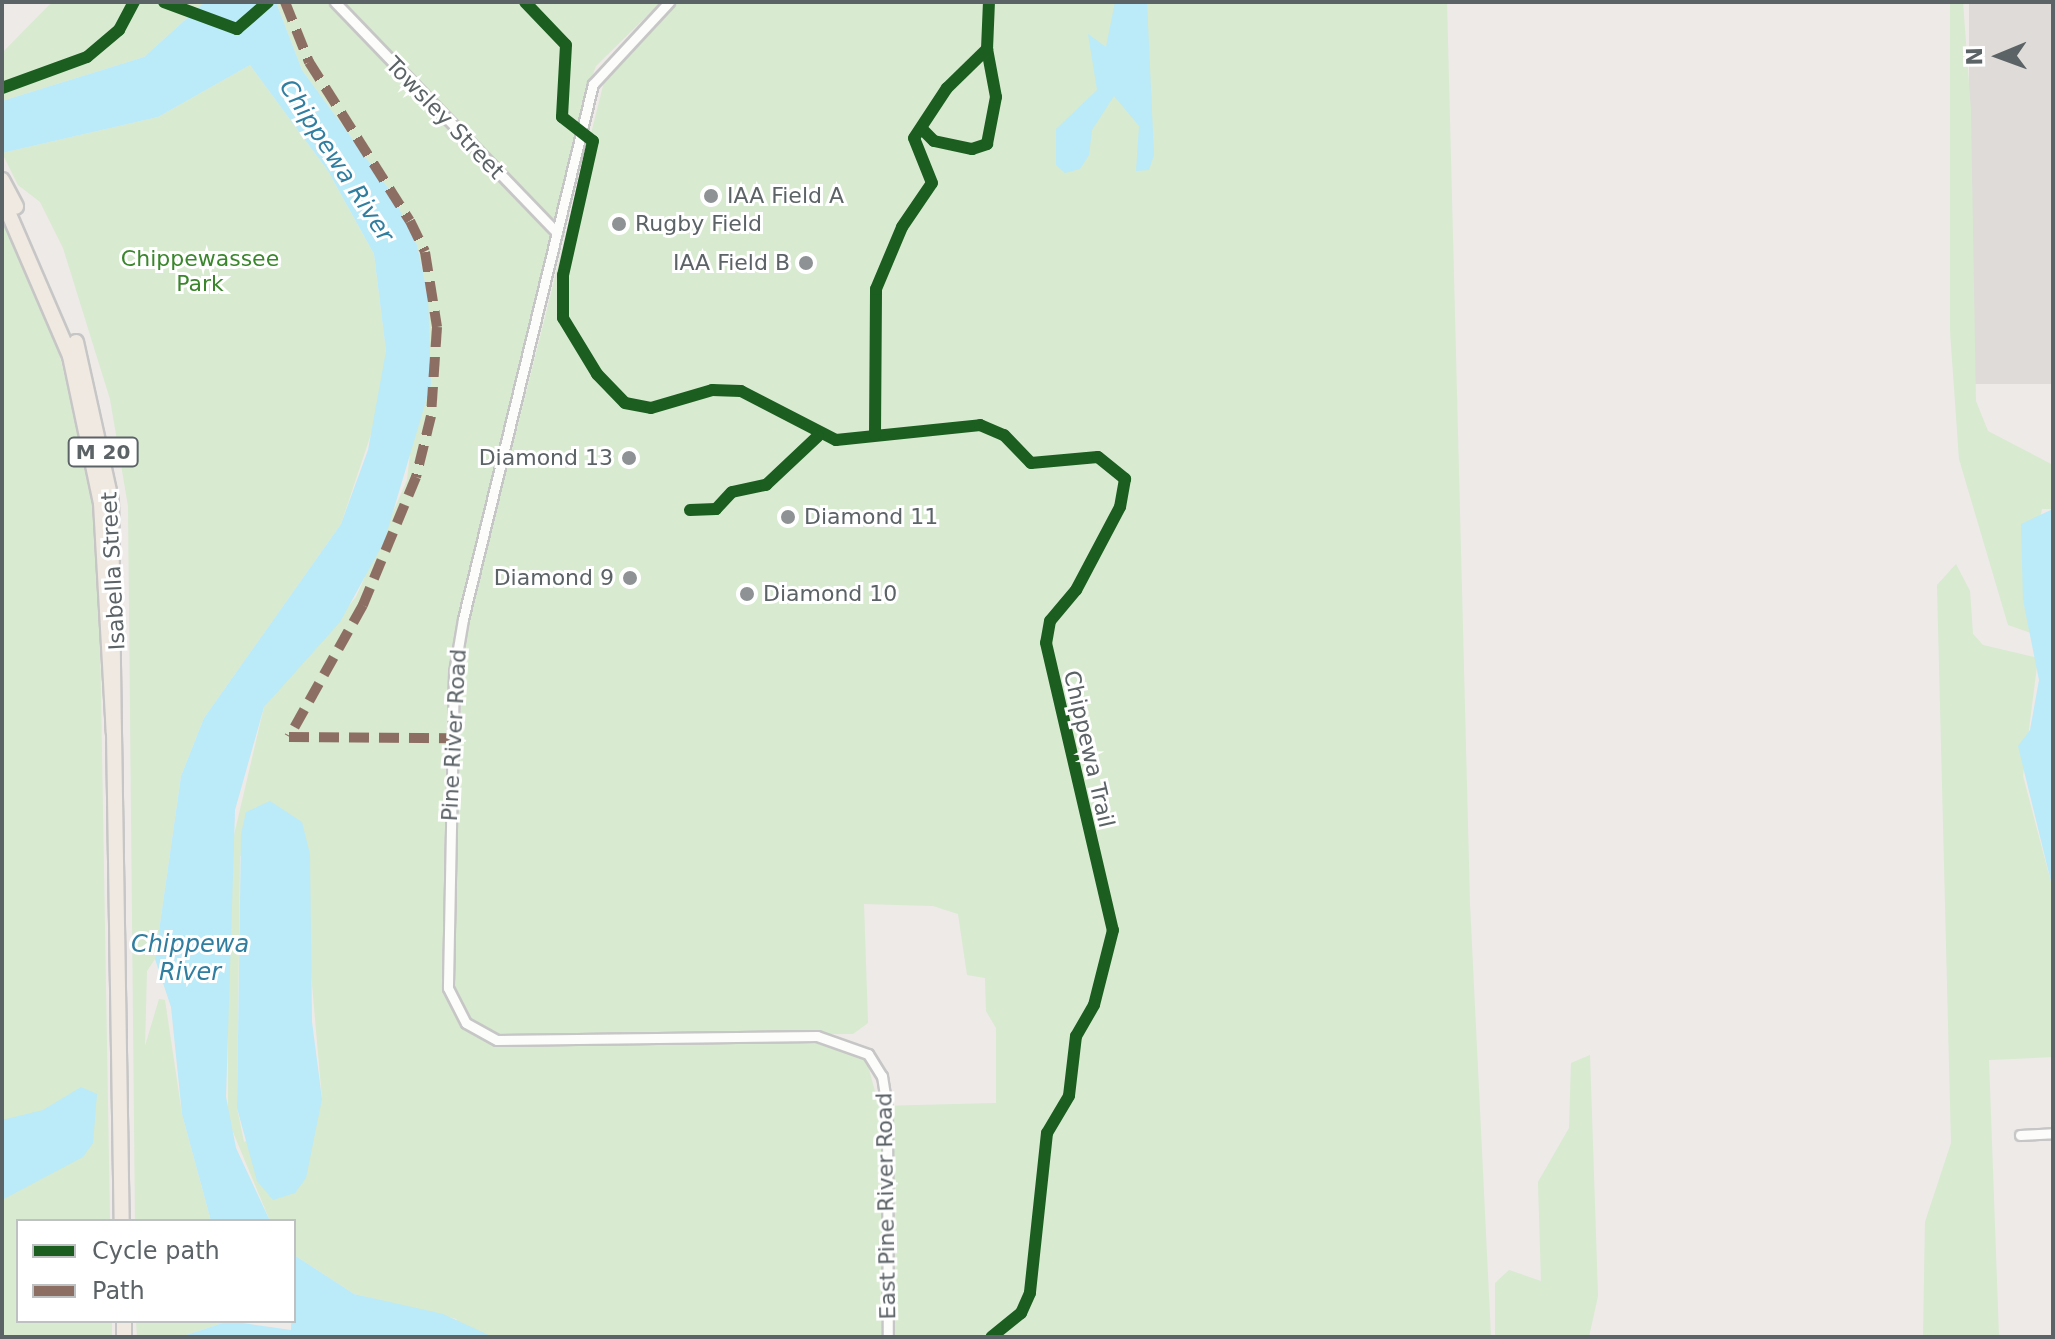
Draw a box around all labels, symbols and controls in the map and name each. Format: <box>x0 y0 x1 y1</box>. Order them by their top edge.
north arrow <box>1959 16 2039 96</box>
text: N <box>1962 47 1987 66</box>
street label: Towsley Street <box>380 52 510 184</box>
water label: Chippewa River <box>273 74 399 248</box>
place label: IAA Field A <box>727 183 844 209</box>
marker: IAA Field A <box>702 187 720 205</box>
place label: Rugby Field <box>635 211 762 237</box>
marker: Rugby Field <box>610 215 628 233</box>
park label: Chippewassee Park <box>121 245 279 296</box>
place label: IAA Field B <box>673 250 790 276</box>
marker: IAA Field B <box>797 254 815 272</box>
road number: M 20 <box>67 436 139 468</box>
place label: Diamond 13 <box>479 445 613 471</box>
marker: Diamond 13 <box>620 449 638 467</box>
street label: Isabella Street <box>96 491 130 651</box>
place label: Diamond 11 <box>804 504 938 530</box>
marker: Diamond 11 <box>779 508 797 526</box>
place label: Diamond 9 <box>494 565 614 591</box>
marker: Diamond 9 <box>621 569 639 587</box>
place label: Diamond 10 <box>763 581 897 607</box>
marker: Diamond 10 <box>738 585 756 603</box>
street label: Pine River Road <box>436 648 472 822</box>
street label: Chippewa Trail <box>1058 668 1120 830</box>
water label: Chippewa River <box>131 931 249 987</box>
street label: East Pine River Road <box>871 1092 901 1320</box>
legend <box>16 1219 296 1323</box>
text: Cycle path <box>92 1237 220 1265</box>
text: Path <box>92 1277 145 1305</box>

